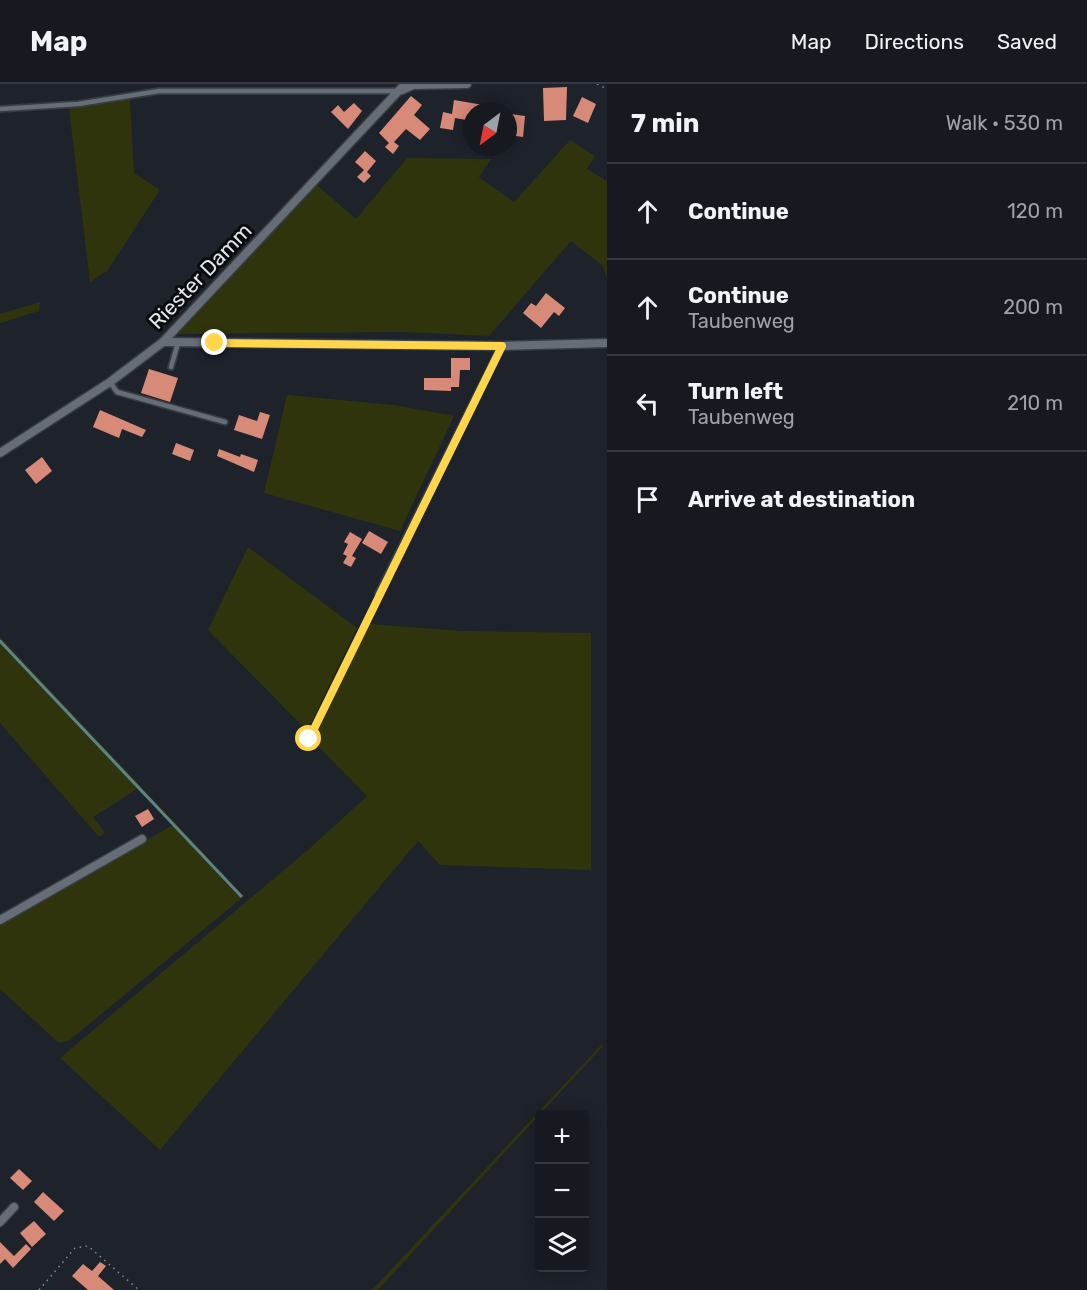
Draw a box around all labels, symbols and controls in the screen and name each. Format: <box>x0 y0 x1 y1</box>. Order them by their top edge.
text: Map <box>30 25 87 58</box>
text: Map <box>791 29 832 54</box>
text: Directions <box>865 29 964 54</box>
text: Saved <box>997 29 1057 54</box>
north arrow <box>463 102 517 156</box>
text: 7 min <box>631 108 699 139</box>
text: Walk · 530 m <box>946 111 1063 135</box>
icon: ahead <box>631 195 664 228</box>
text: Continue <box>688 198 789 225</box>
text: 120 m <box>1007 199 1063 223</box>
street label: Riester Damm <box>143 218 257 334</box>
text: Continue <box>688 282 789 309</box>
icon: ahead <box>631 291 664 324</box>
text: 200 m <box>1003 295 1063 319</box>
text: Taubenweg <box>688 309 795 333</box>
route end <box>201 329 227 355</box>
text: Turn left <box>688 378 783 405</box>
icon: left <box>631 387 664 420</box>
text: 210 m <box>1007 391 1063 415</box>
text: Taubenweg <box>688 405 795 429</box>
icon: arrive <box>631 483 664 516</box>
text: Arrive at destination <box>688 486 915 513</box>
route start <box>295 725 321 751</box>
map controls <box>535 1110 589 1272</box>
button: + <box>535 1110 589 1164</box>
button: − <box>535 1164 589 1218</box>
button: layers <box>535 1218 589 1272</box>

